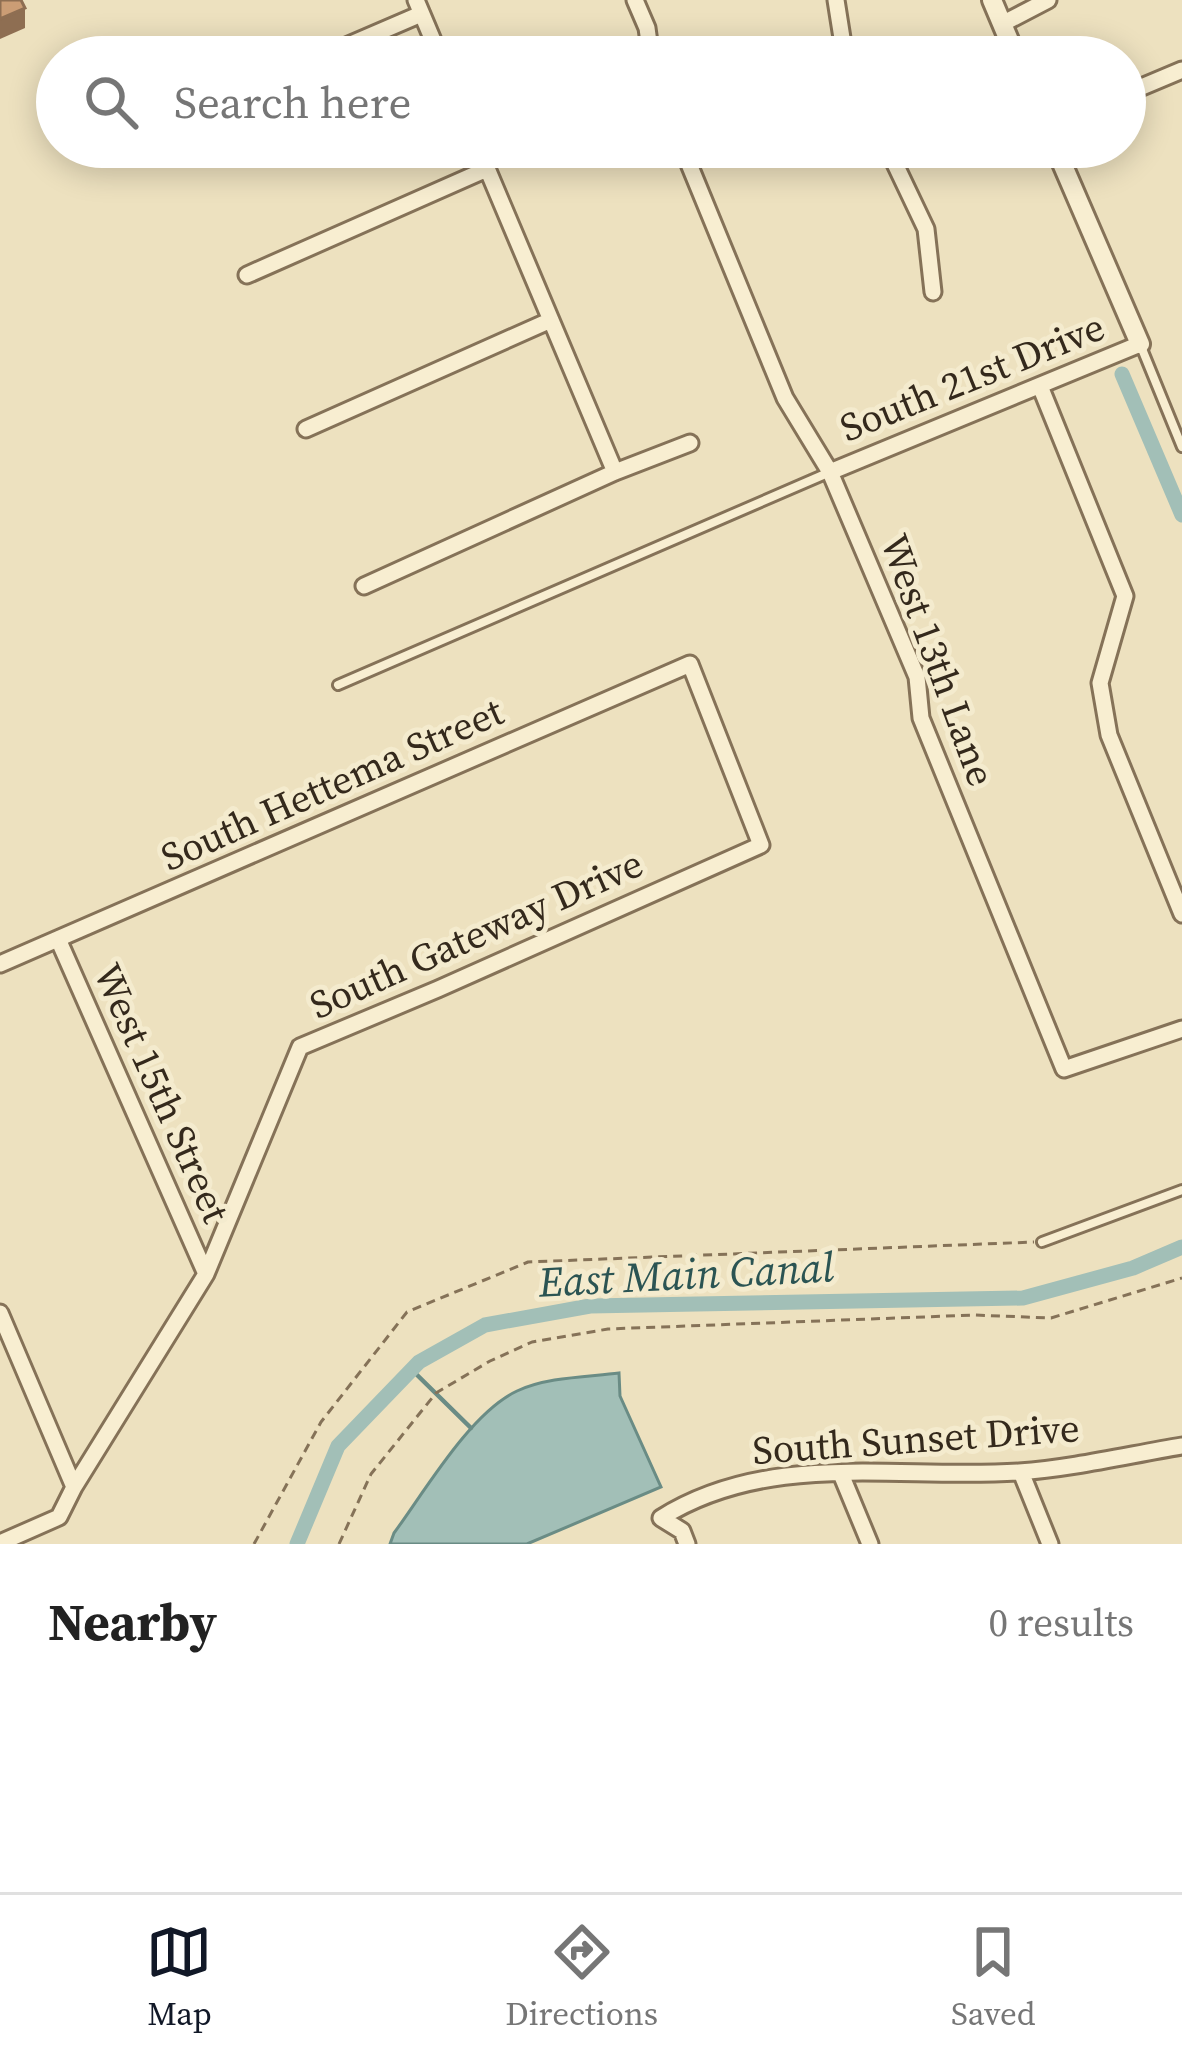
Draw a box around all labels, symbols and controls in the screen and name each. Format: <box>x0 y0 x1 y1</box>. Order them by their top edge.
search box <box>36 36 1146 168</box>
icon: search <box>78 69 144 135</box>
text: Search here <box>174 71 411 133</box>
street label: South 21st Drive <box>832 300 1112 454</box>
street label: West 13th Lane <box>868 527 1008 793</box>
street label: South Hettema Street <box>153 685 512 883</box>
street label: South Gateway Drive <box>301 837 651 1031</box>
street label: West 15th Street <box>81 955 243 1231</box>
water label: East Main Canal <box>536 1237 835 1311</box>
street label: South Sunset Drive <box>751 1401 1081 1477</box>
text: Nearby <box>48 1587 217 1657</box>
text: 0 results <box>989 1596 1134 1649</box>
tab: Map <box>146 1919 212 2036</box>
tab: Directions <box>505 1919 658 2036</box>
tab: Saved <box>951 1919 1036 2036</box>

